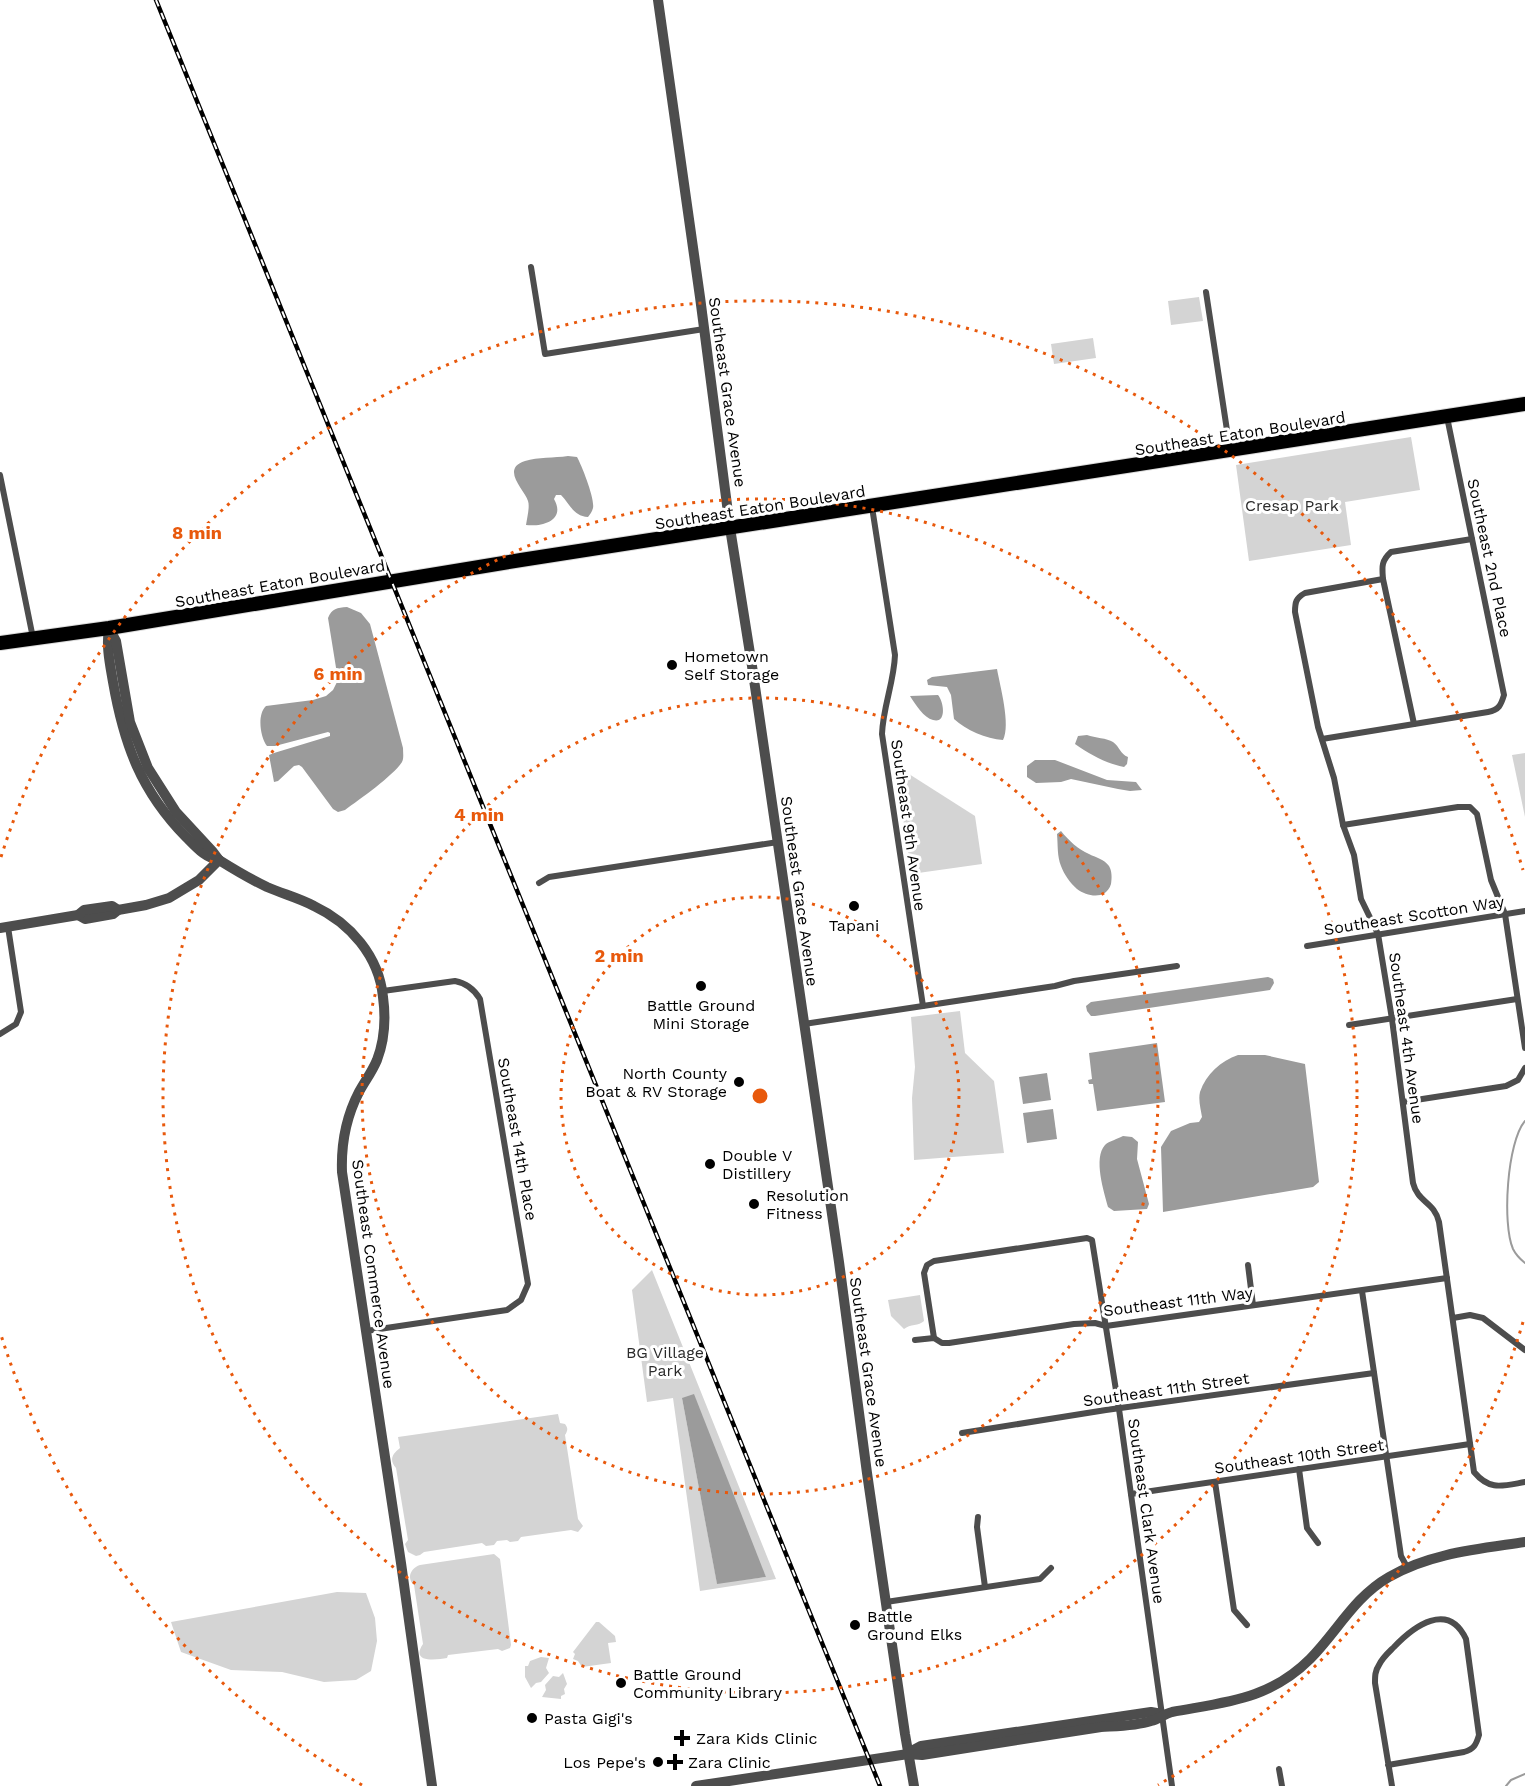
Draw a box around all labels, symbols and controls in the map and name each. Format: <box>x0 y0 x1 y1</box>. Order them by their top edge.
street label: Southeast Grace Avenue <box>705 296 750 488</box>
street label: Southeast Eaton Boulevard <box>1133 407 1347 460</box>
street label: Southeast 2nd Place <box>1463 477 1516 639</box>
street label: Southeast Eaton Boulevard <box>653 481 867 534</box>
park label: Cresap Park <box>1245 496 1339 515</box>
text: 8 min <box>172 522 222 543</box>
street label: Southeast Eaton Boulevard <box>173 556 387 611</box>
place label: Hometown Self Storage <box>684 647 779 684</box>
marker: Hometown Self Storage <box>665 658 679 672</box>
text: 6 min <box>313 663 363 684</box>
street label: Southeast 9th Avenue <box>887 738 930 912</box>
street label: Southeast Grace Avenue <box>777 795 822 987</box>
text: 4 min <box>454 804 504 825</box>
street label: Southeast Scotton Way <box>1322 892 1506 939</box>
marker: Tapani <box>847 899 861 913</box>
place label: Tapani <box>829 916 879 935</box>
text: 2 min <box>594 945 644 966</box>
street label: Southeast 4th Avenue <box>1385 951 1428 1125</box>
marker: Battle Ground Mini Storage <box>694 979 708 993</box>
place label: Battle Ground Mini Storage <box>647 996 755 1033</box>
street label: Southeast 14th Place <box>494 1056 541 1222</box>
place label: North County Boat & RV Storage <box>585 1064 728 1101</box>
marker: North County Boat & RV Storage <box>732 1075 746 1089</box>
centre of rings <box>750 1086 770 1106</box>
place label: Double V Distillery <box>722 1146 792 1183</box>
marker: Double V Distillery <box>703 1157 717 1171</box>
street label: Southeast Commerce Avenue <box>348 1158 399 1390</box>
place label: Resolution Fitness <box>766 1186 849 1223</box>
marker: Resolution Fitness <box>747 1197 761 1211</box>
street label: Southeast Grace Avenue <box>846 1276 891 1468</box>
street label: Southeast 11th Way <box>1102 1283 1255 1320</box>
park label: BG Village Park <box>626 1343 704 1380</box>
street label: Southeast 11th Street <box>1082 1368 1251 1411</box>
street label: Southeast Clark Avenue <box>1124 1417 1169 1605</box>
street label: Southeast 10th Street <box>1213 1435 1386 1478</box>
place label: Battle Ground Elks <box>867 1607 962 1644</box>
marker: Battle Ground Elks <box>848 1618 862 1632</box>
place label: Battle Ground Community Library <box>633 1665 783 1702</box>
marker: Battle Ground Community Library <box>614 1676 628 1690</box>
place label: Pasta Gigi's <box>544 1709 633 1728</box>
marker: Pasta Gigi's <box>525 1711 539 1725</box>
marker: Zara Kids Clinic <box>673 1729 691 1747</box>
place label: Zara Kids Clinic <box>696 1729 818 1748</box>
place label: Los Pepe's <box>563 1753 646 1772</box>
marker: Zara Clinic <box>666 1753 684 1771</box>
place label: Zara Clinic <box>688 1753 771 1772</box>
marker: Los Pepe's <box>651 1755 665 1769</box>

